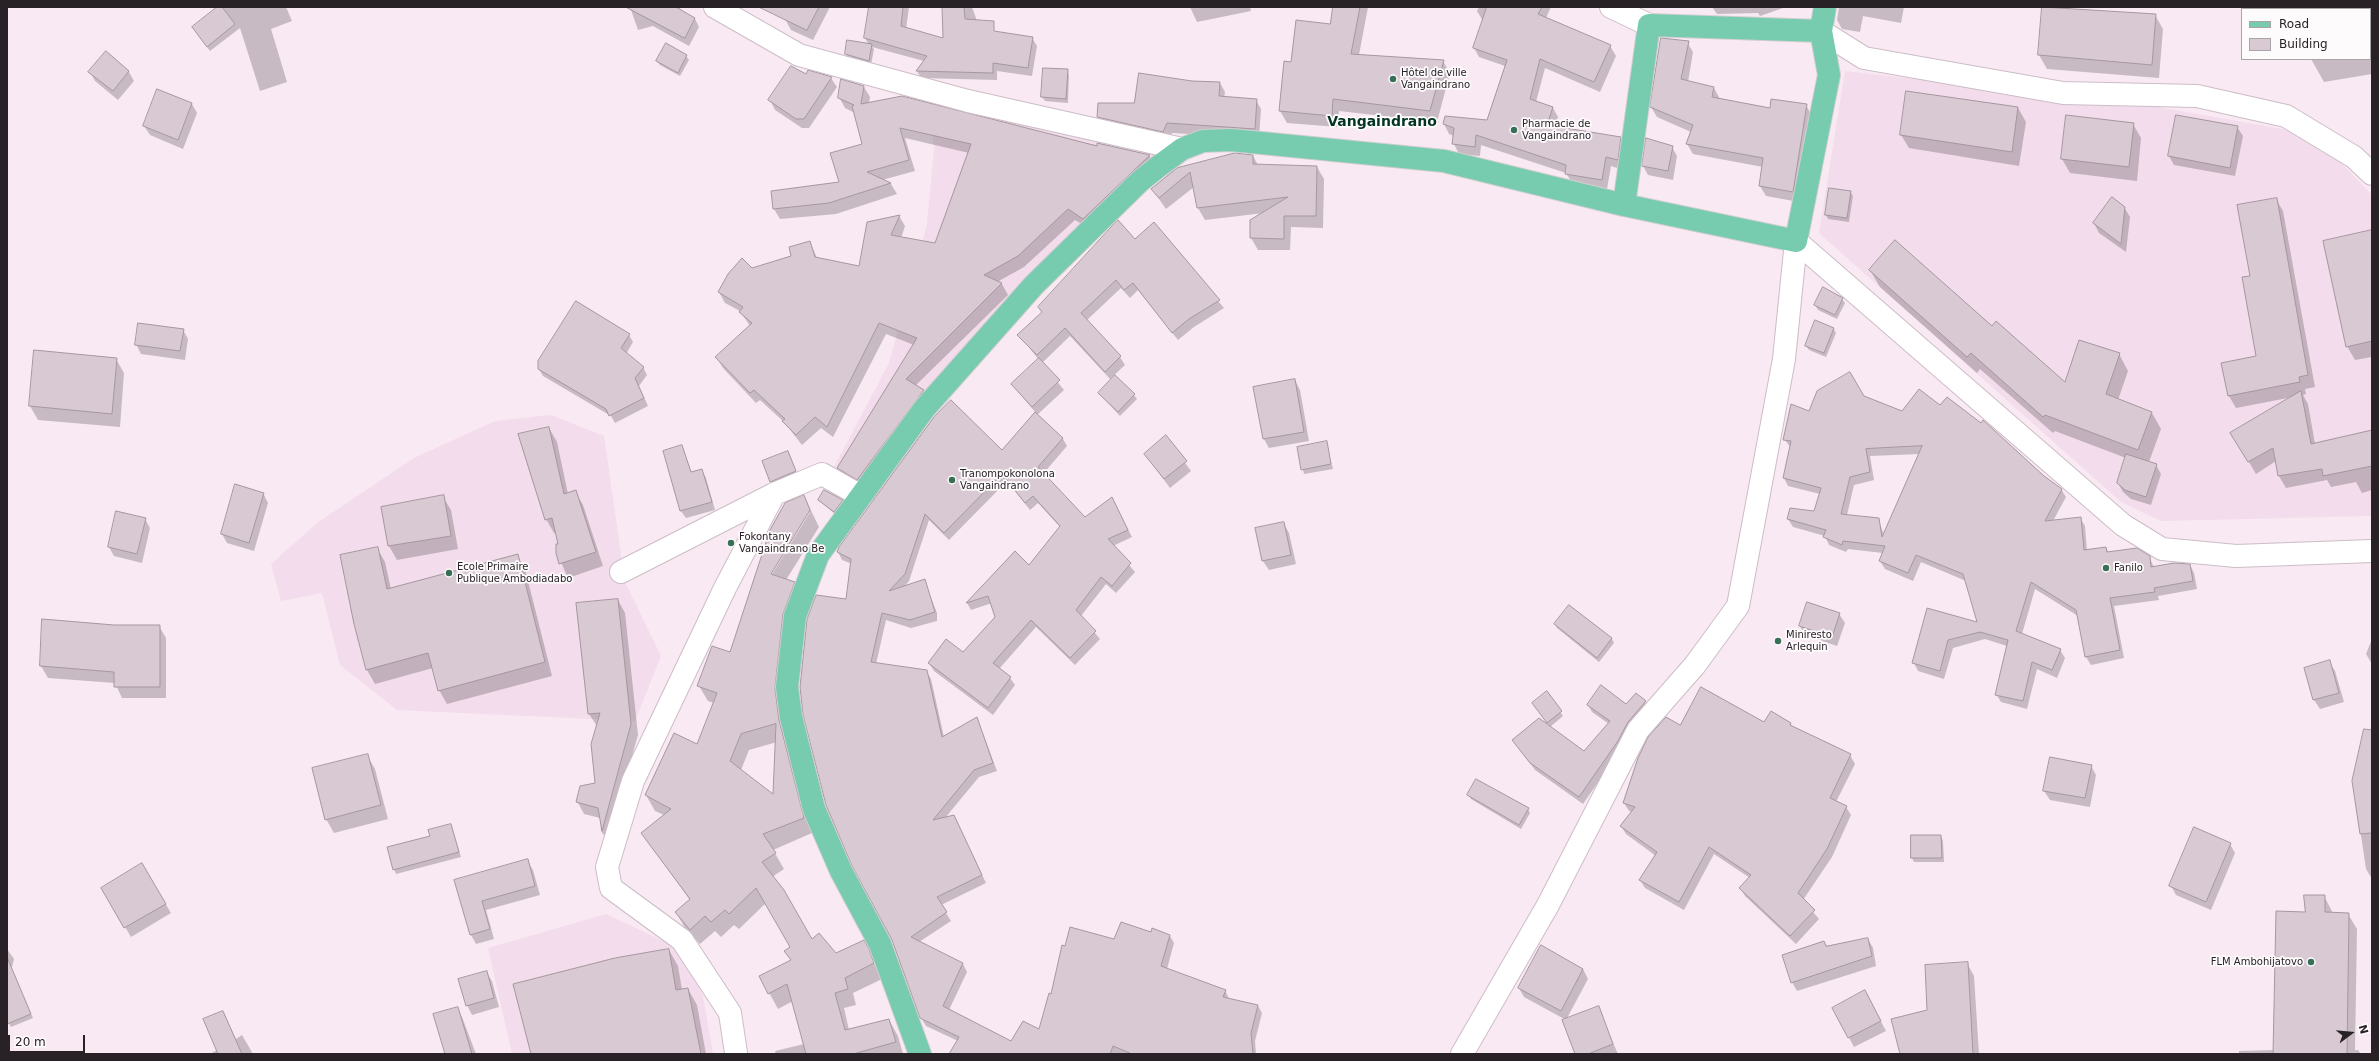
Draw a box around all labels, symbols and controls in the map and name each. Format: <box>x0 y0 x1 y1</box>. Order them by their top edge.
legend <box>2241 8 2371 60</box>
text: Road <box>2279 17 2309 31</box>
text: Building <box>2279 37 2328 51</box>
place label: Hôtel de ville Vangaindrano <box>1401 67 1470 90</box>
marker: Hôtel de ville Vangaindrano <box>1388 74 1398 84</box>
district label: Vangaindrano <box>1327 114 1437 130</box>
place label: Pharmacie de Vangaindrano <box>1522 118 1591 142</box>
marker: Pharmacie de Vangaindrano <box>1509 125 1519 135</box>
place label: Tranompokonolona Vangaindrano <box>960 468 1055 492</box>
marker: Tranompokonolona Vangaindrano <box>947 475 957 485</box>
place label: Fokontany Vangaindrano Be <box>739 531 824 554</box>
marker: Fokontany Vangaindrano Be <box>726 538 736 548</box>
place label: Ecole Primaire Publique Ambodiadabo <box>457 561 572 584</box>
place label: Fanilo <box>2114 562 2143 574</box>
marker: Fanilo <box>2101 563 2111 573</box>
marker: Ecole Primaire Publique Ambodiadabo <box>444 568 454 578</box>
place label: Miniresto Arlequin <box>1786 629 1832 652</box>
marker: Miniresto Arlequin <box>1773 636 1783 646</box>
place label: FLM Ambohijatovo <box>2211 956 2303 968</box>
marker: FLM Ambohijatovo <box>2306 957 2316 967</box>
north arrow <box>2331 1013 2371 1053</box>
text: N <box>2355 1023 2371 1036</box>
scale bar <box>10 1027 87 1053</box>
text: 20 m <box>15 1035 46 1049</box>

